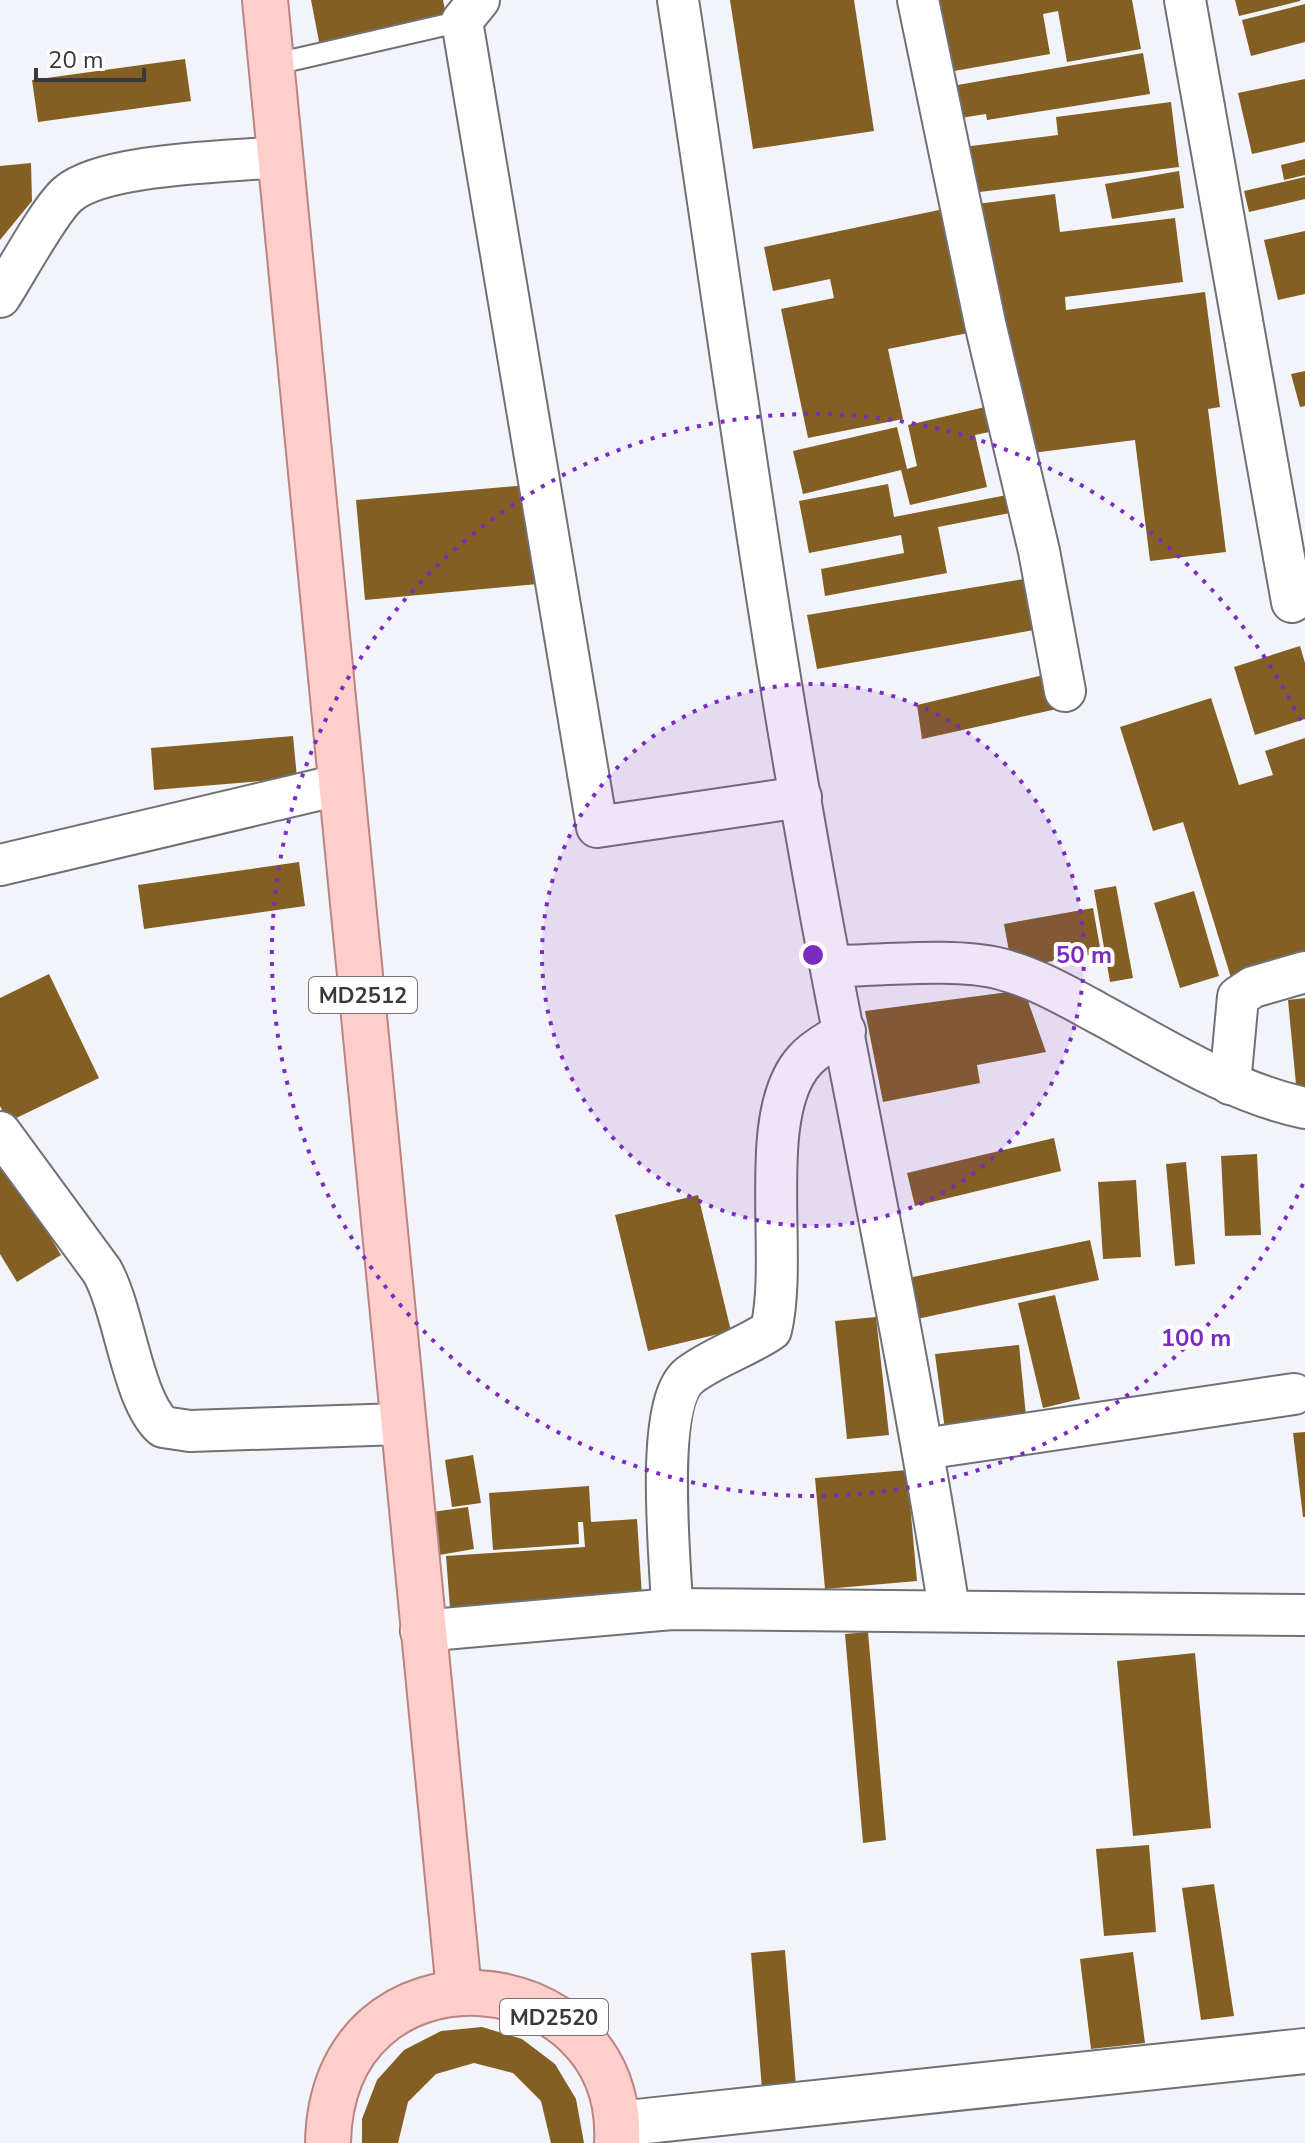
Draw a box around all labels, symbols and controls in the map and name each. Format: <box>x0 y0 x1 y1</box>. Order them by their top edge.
scale bar <box>36 32 144 82</box>
text: 20 m <box>48 44 104 76</box>
text: 50 m <box>1056 939 1112 971</box>
centre of rings <box>799 941 827 969</box>
road number: MD2512 <box>309 977 417 1013</box>
text: 100 m <box>1161 1322 1231 1354</box>
road number: MD2520 <box>500 1999 608 2035</box>

